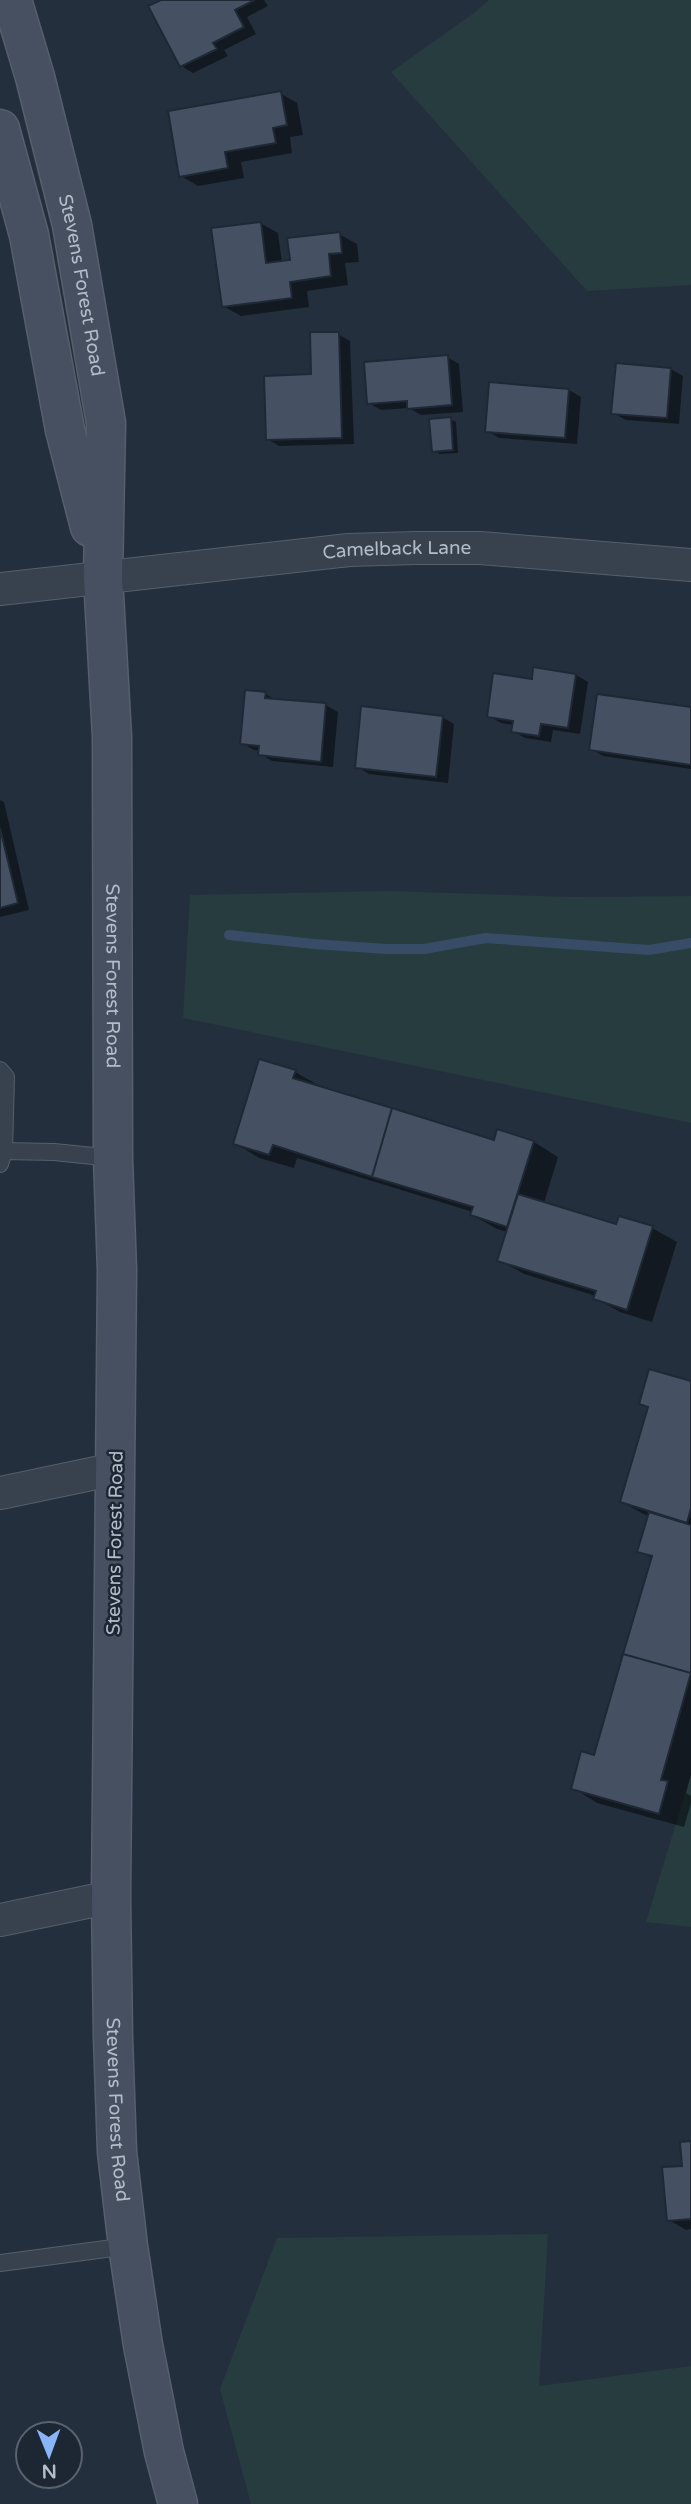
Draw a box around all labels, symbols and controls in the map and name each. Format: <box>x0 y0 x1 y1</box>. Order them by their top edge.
street label: Stevens Forest Road <box>54 192 109 378</box>
street label: Camelback Lane <box>321 537 471 564</box>
street label: Stevens Forest Road <box>101 884 124 1068</box>
street label: Stevens Forest Road <box>102 1451 128 1635</box>
street label: Stevens Forest Road <box>102 2017 134 2203</box>
north arrow <box>14 2420 84 2490</box>
text: N <box>41 2460 57 2482</box>

